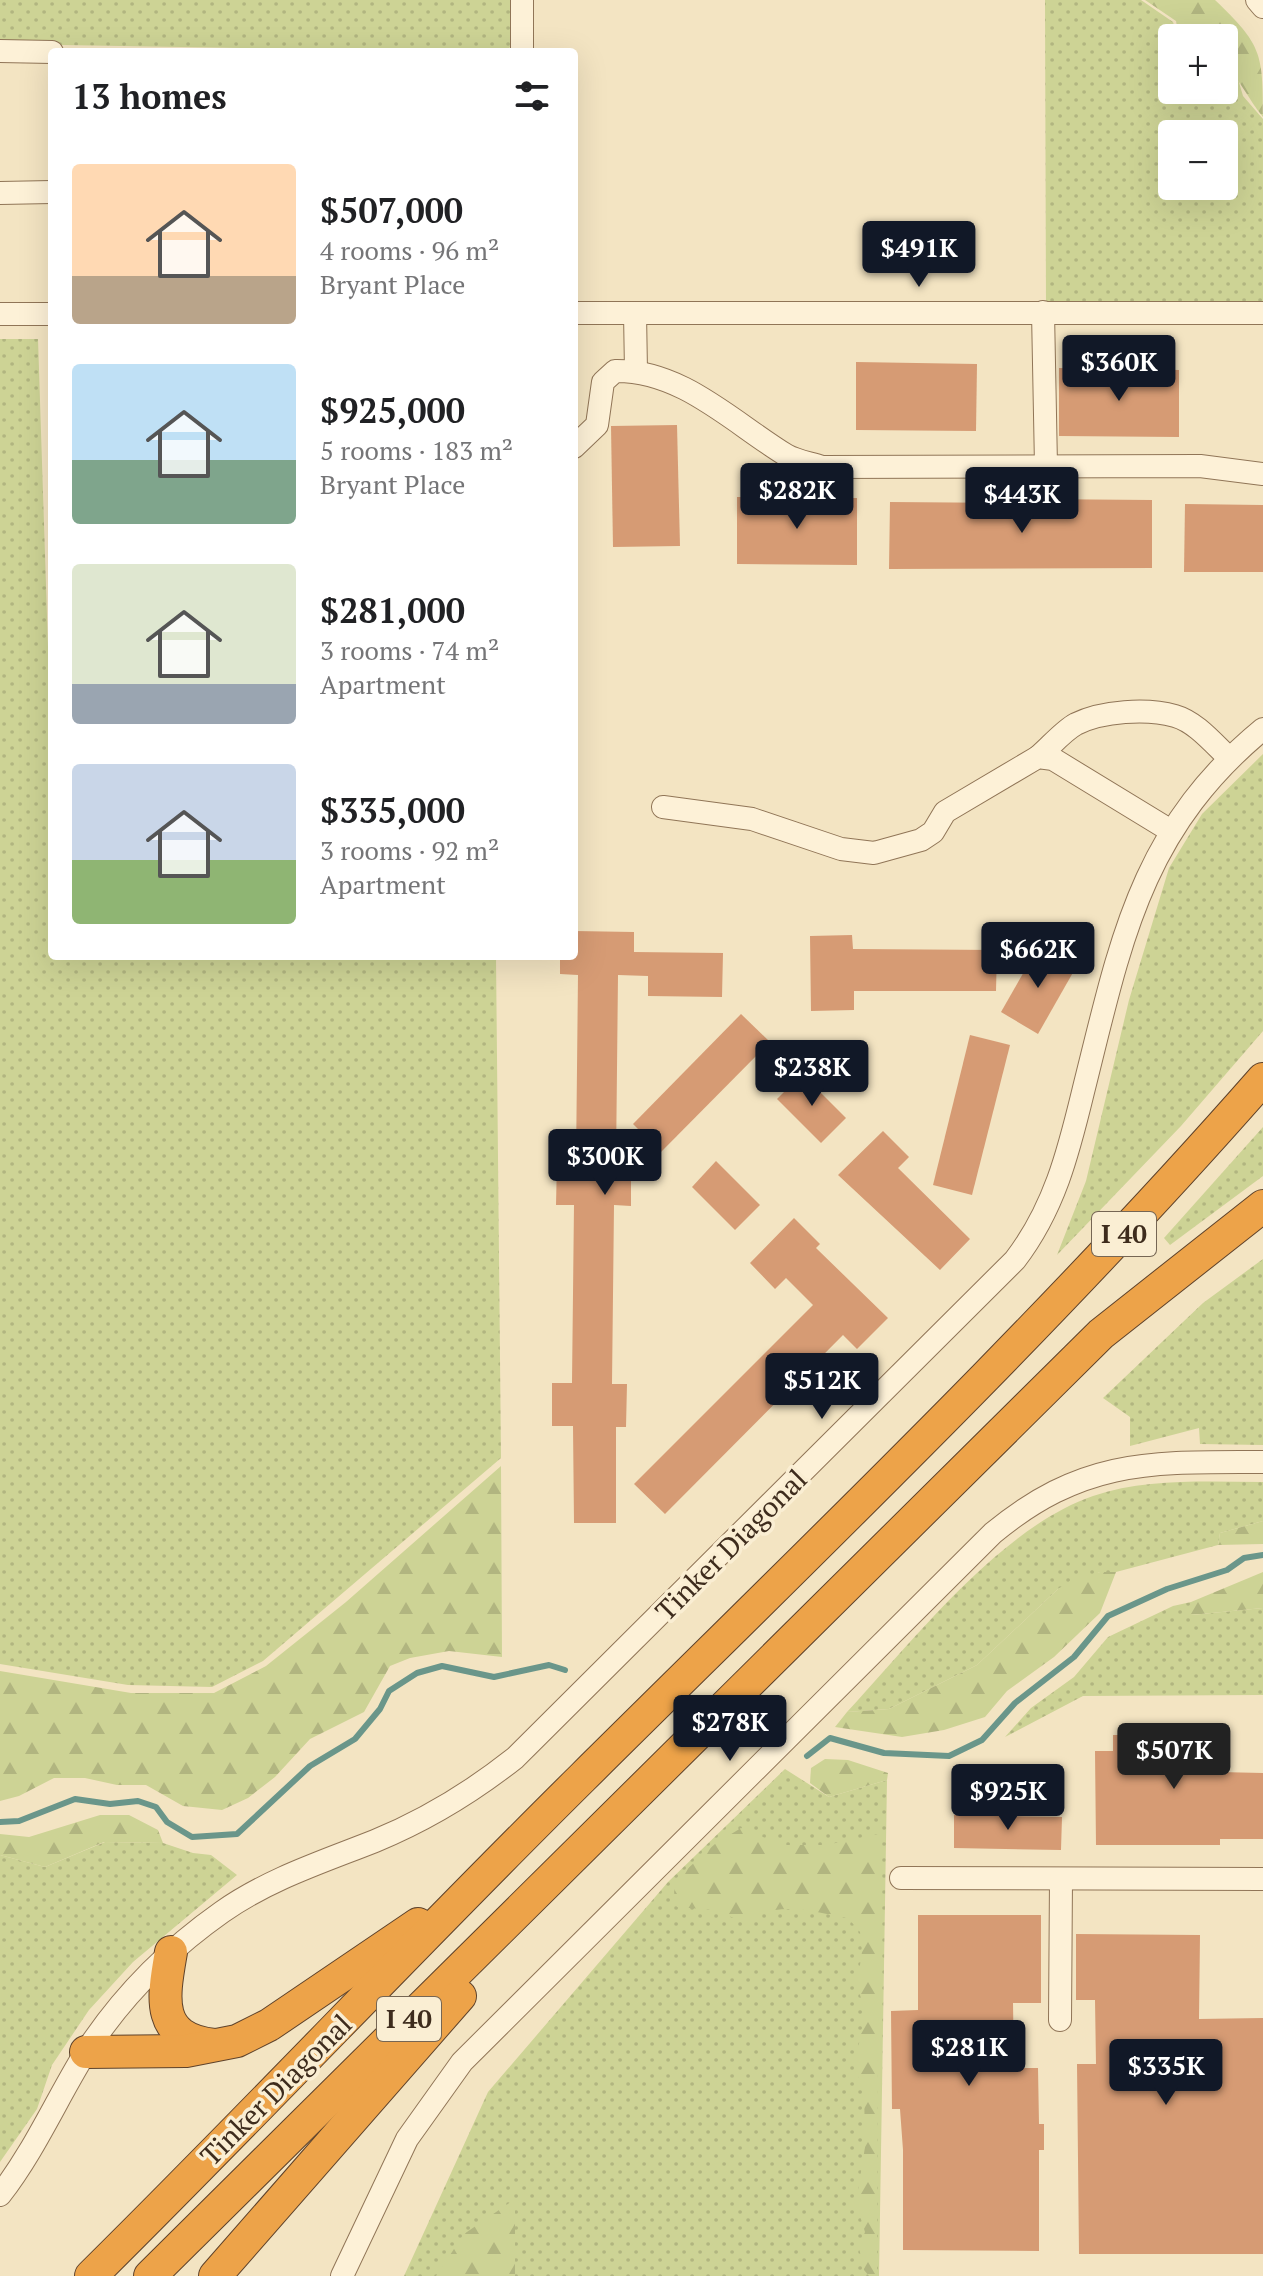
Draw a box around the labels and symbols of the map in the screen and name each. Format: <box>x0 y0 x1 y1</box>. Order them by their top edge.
pin: $491K <box>863 221 975 289</box>
pin: $360K <box>1063 335 1175 403</box>
pin: $282K <box>741 463 853 531</box>
pin: $443K <box>966 467 1078 535</box>
pin: $662K <box>982 922 1094 990</box>
pin: $238K <box>756 1040 868 1108</box>
pin: $300K <box>549 1129 661 1197</box>
road number: I 40 <box>1092 1212 1156 1256</box>
pin: $512K <box>766 1353 878 1421</box>
street label: Tinker Diagonal <box>647 1461 814 1628</box>
pin: $278K <box>674 1695 786 1763</box>
pin: $507K <box>1118 1723 1230 1791</box>
pin: $925K <box>952 1764 1064 1832</box>
road number: I 40 <box>377 1997 441 2041</box>
street label: Tinker Diagonal <box>192 2006 359 2173</box>
pin: $281K <box>913 2020 1025 2088</box>
pin: $335K <box>1110 2039 1222 2107</box>

